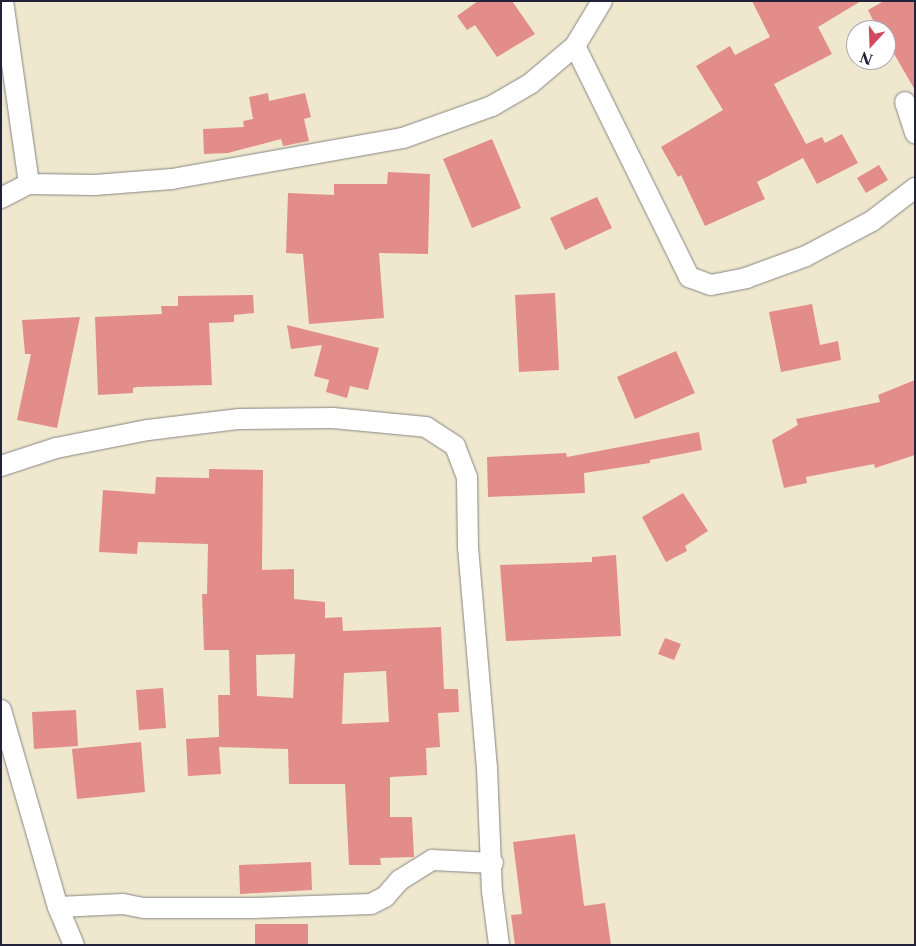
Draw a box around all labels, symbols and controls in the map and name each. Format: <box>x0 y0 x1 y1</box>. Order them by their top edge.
north arrow <box>846 20 896 70</box>
text: N <box>857 48 875 69</box>

